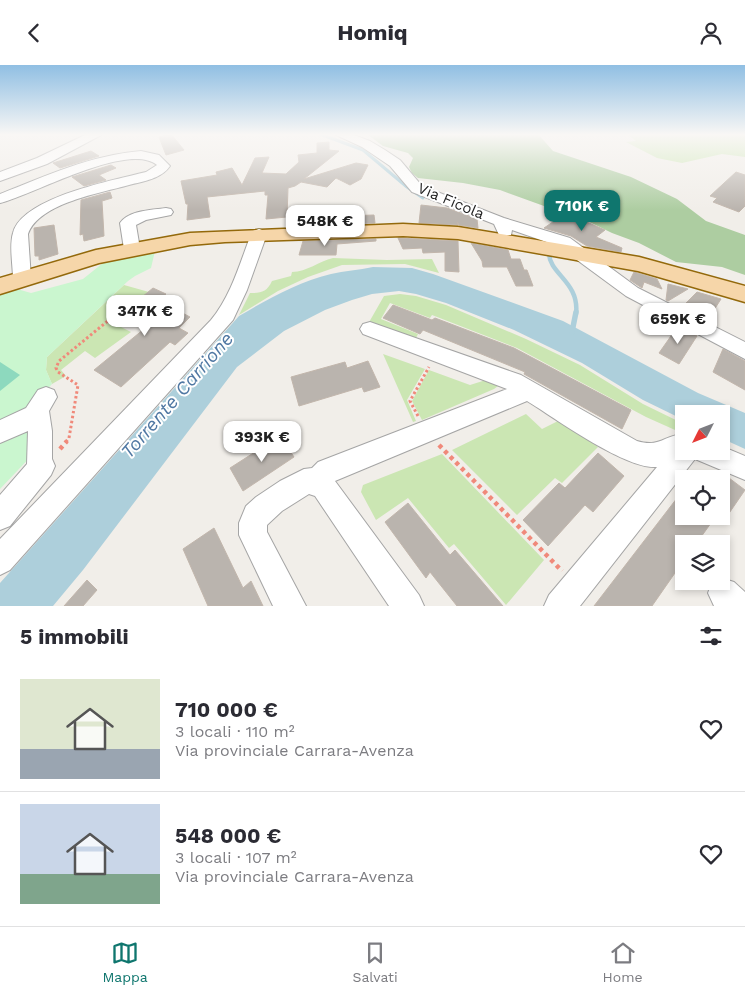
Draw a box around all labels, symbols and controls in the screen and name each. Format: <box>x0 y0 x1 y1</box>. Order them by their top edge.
icon: back <box>20 19 48 47</box>
icon: person <box>697 19 725 47</box>
text: Homiq <box>337 20 408 45</box>
street label: Via Ficola <box>415 179 487 223</box>
pin: 710K € <box>541 189 623 232</box>
text: 710K € <box>555 196 609 215</box>
pin: 548K € <box>284 205 366 247</box>
text: 548K € <box>297 211 353 230</box>
pin: 347K € <box>104 295 186 337</box>
text: 347K € <box>117 301 173 320</box>
pin: 659K € <box>637 303 719 345</box>
text: 659K € <box>650 309 706 328</box>
water label: Torrente Carrione <box>116 327 238 463</box>
north arrow <box>675 405 730 460</box>
map controls <box>675 405 730 590</box>
pin: 393K € <box>221 421 303 463</box>
text: 393K € <box>234 427 290 446</box>
button: locate <box>675 470 730 525</box>
button: layers <box>675 535 730 590</box>
icon: filters <box>697 622 725 650</box>
text: 5 immobili <box>20 624 129 649</box>
text: 710 000 € <box>175 697 278 722</box>
icon: home <box>60 699 120 759</box>
icon: heart <box>697 715 725 743</box>
text: 3 locali · 110 m² <box>175 722 295 741</box>
text: Via provinciale Carrara-Avenza <box>175 741 414 760</box>
text: 548 000 € <box>175 823 281 848</box>
icon: home <box>60 824 120 884</box>
icon: heart <box>697 840 725 868</box>
text: 3 locali · 107 m² <box>175 848 297 867</box>
text: Via provinciale Carrara-Avenza <box>175 867 414 886</box>
tab: Mappa <box>102 939 148 985</box>
tab: Salvati <box>353 939 398 985</box>
tab: Home <box>603 939 643 985</box>

